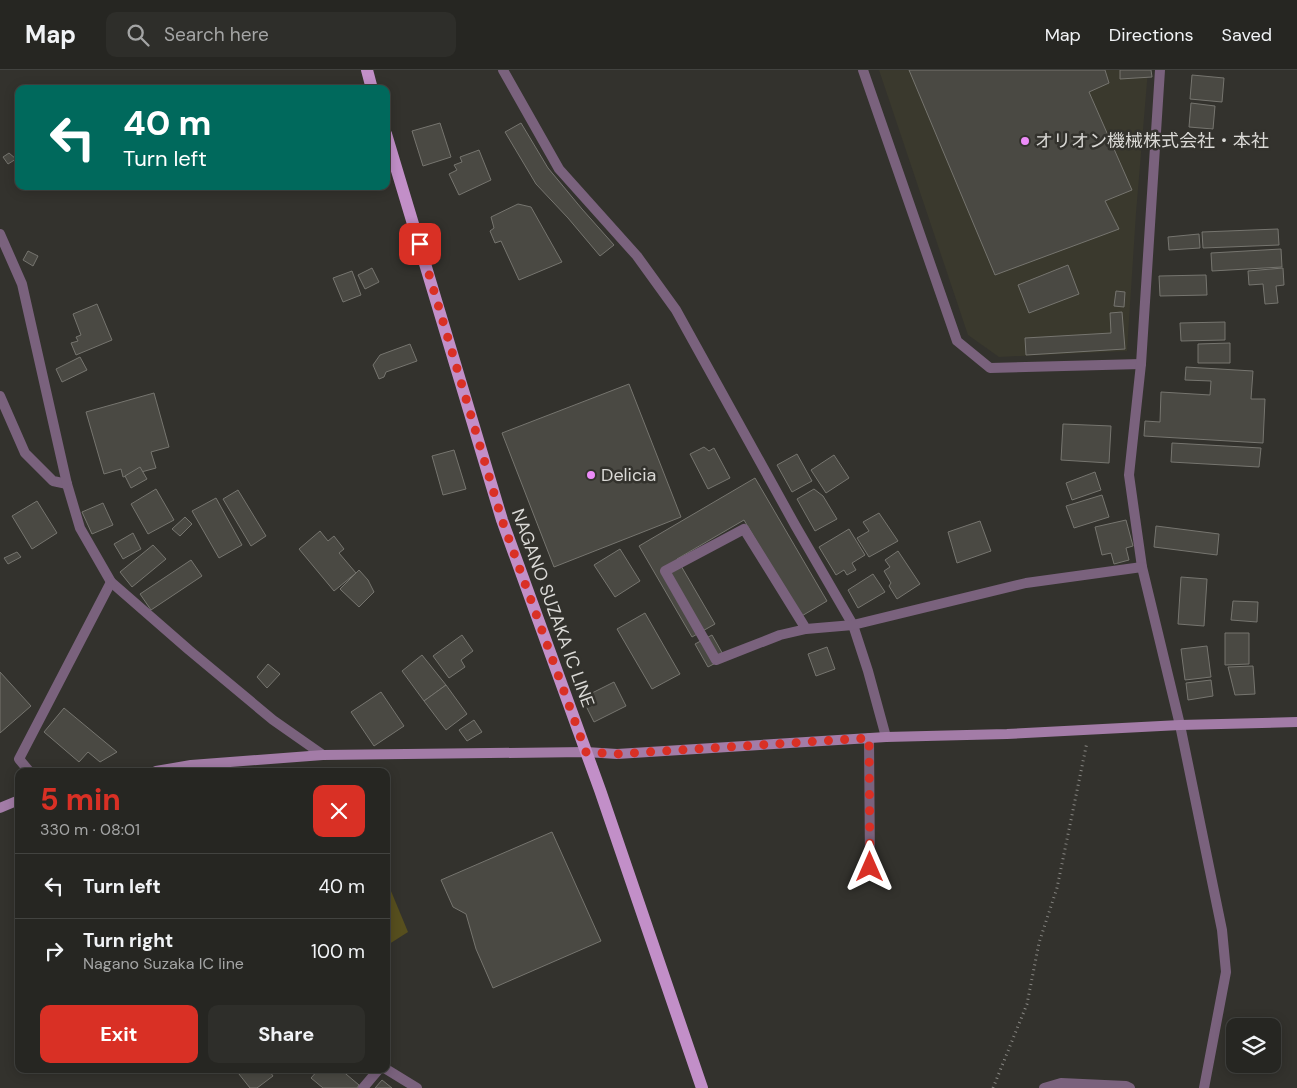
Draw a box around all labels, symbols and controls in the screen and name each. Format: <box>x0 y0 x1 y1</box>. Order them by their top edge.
search box <box>106 12 456 57</box>
text: Map <box>25 19 76 50</box>
icon: search <box>124 21 152 49</box>
text: Search here <box>164 22 269 47</box>
text: Map <box>1045 23 1081 47</box>
text: Directions <box>1109 23 1194 47</box>
text: Saved <box>1222 23 1272 47</box>
text: 40 m <box>123 100 212 146</box>
icon: left <box>40 105 105 170</box>
place label: オリオン機械株式会社・本社 <box>1035 129 1269 153</box>
marker: オリオン機械株式会社・本社 <box>1019 135 1031 147</box>
text: Turn left <box>123 144 207 173</box>
pin <box>399 223 441 265</box>
icon: arrive <box>406 230 434 258</box>
place label: Delicia <box>601 463 656 487</box>
marker: Delicia <box>585 469 597 481</box>
street label: NAGANO SUZAKA IC LINE <box>506 505 600 711</box>
text: 5 min <box>40 780 121 819</box>
button: close <box>313 785 365 837</box>
text: 330 m · 08:01 <box>40 819 140 840</box>
position arrow <box>843 840 895 892</box>
icon: left <box>40 872 68 900</box>
text: Turn left <box>83 874 161 899</box>
text: 40 m <box>318 874 365 899</box>
text: Turn right <box>83 928 173 953</box>
icon: right <box>40 937 68 965</box>
text: 100 m <box>311 939 365 964</box>
text: Nagano Suzaka IC line <box>83 953 244 974</box>
button: Exit <box>40 1005 198 1063</box>
button: Share <box>208 1005 365 1063</box>
map controls <box>1226 1018 1281 1073</box>
button: layers <box>1226 1018 1281 1073</box>

